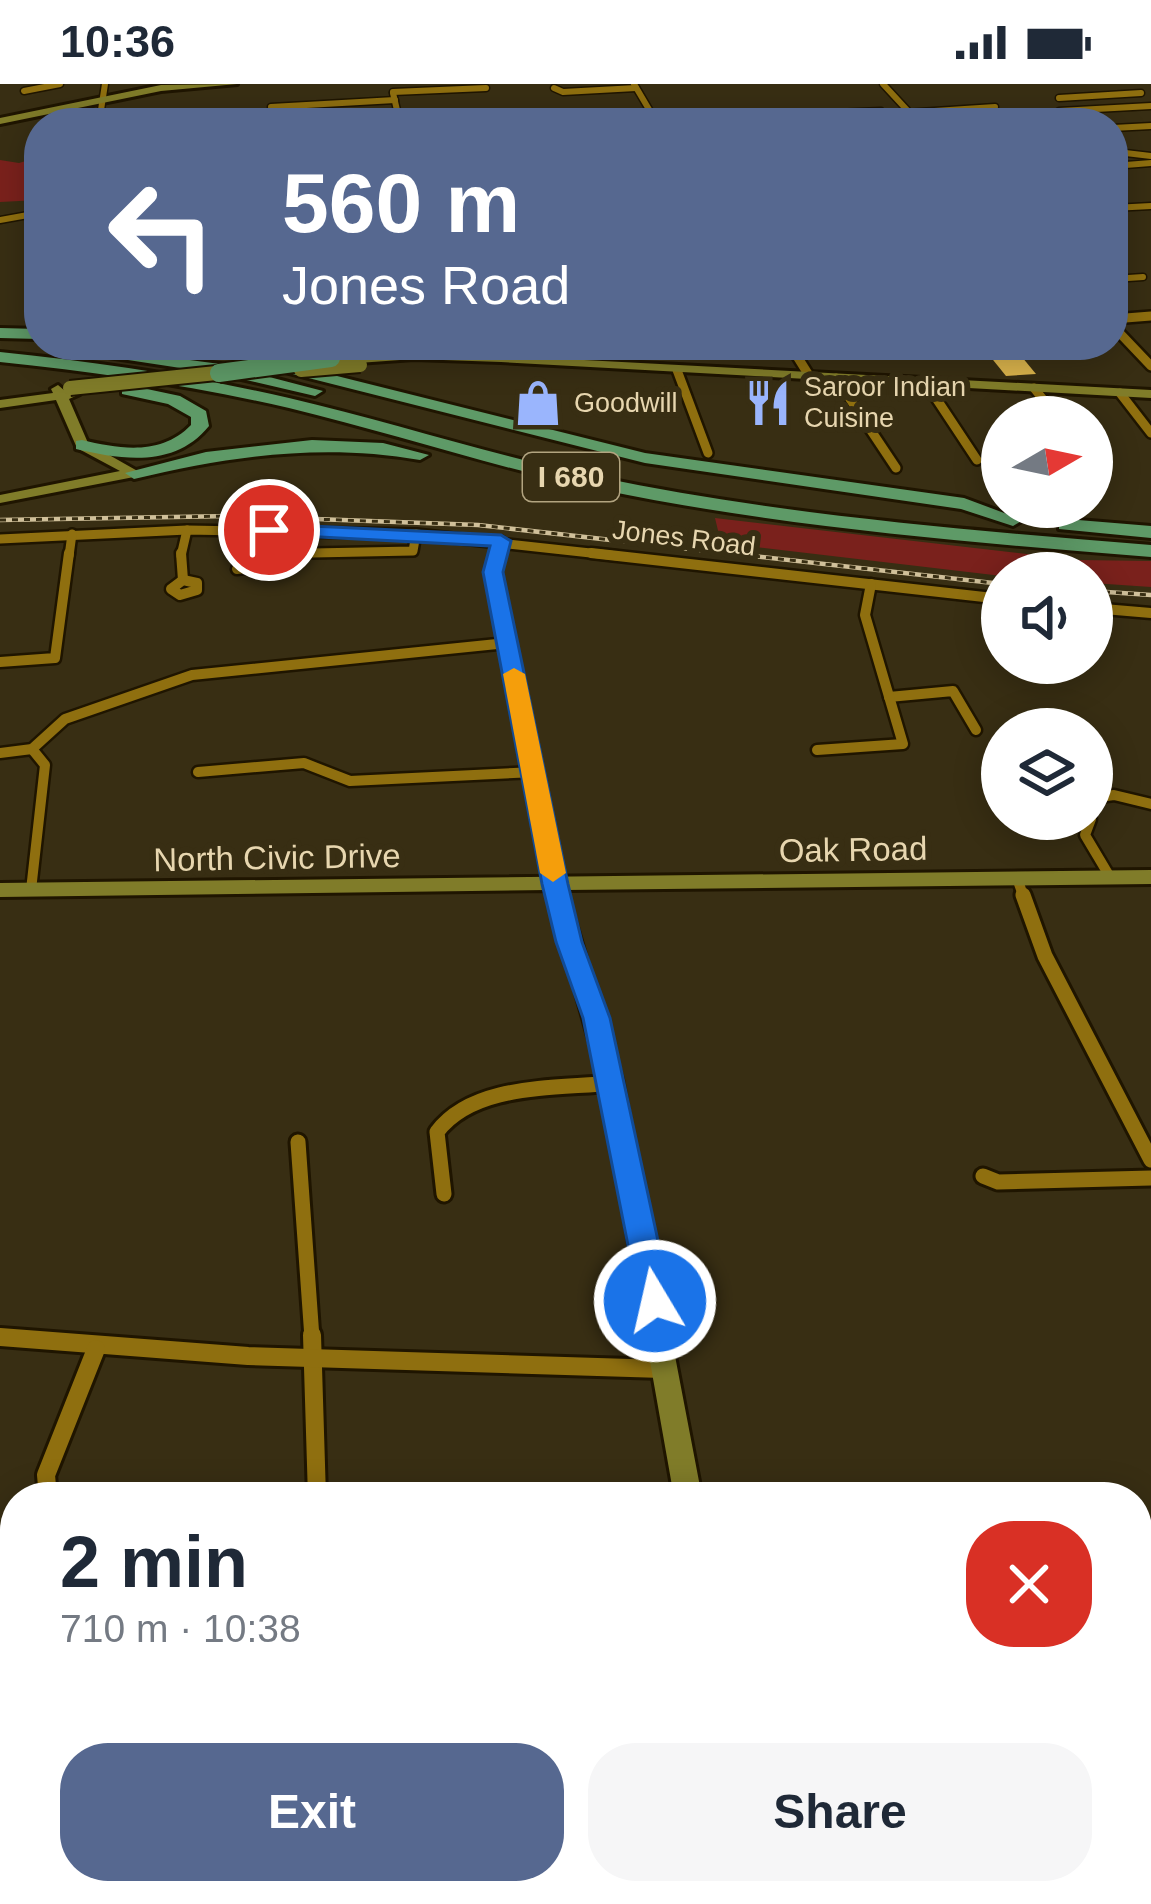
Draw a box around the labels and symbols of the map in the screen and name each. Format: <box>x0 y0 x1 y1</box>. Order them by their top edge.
place label: Saroor Indian Cuisine <box>804 372 966 433</box>
shop icon: Goodwill <box>513 378 563 428</box>
restaurant icon: Saroor Indian Cuisine <box>743 378 793 428</box>
place label: Goodwill <box>574 388 678 418</box>
north arrow <box>981 396 1113 528</box>
road number: I 680 <box>523 453 619 501</box>
pin <box>218 479 320 581</box>
street label: Jones Road <box>611 514 757 562</box>
street label: Oak Road <box>778 830 928 869</box>
street label: North Civic Drive <box>153 837 401 878</box>
position arrow <box>592 1238 718 1364</box>

